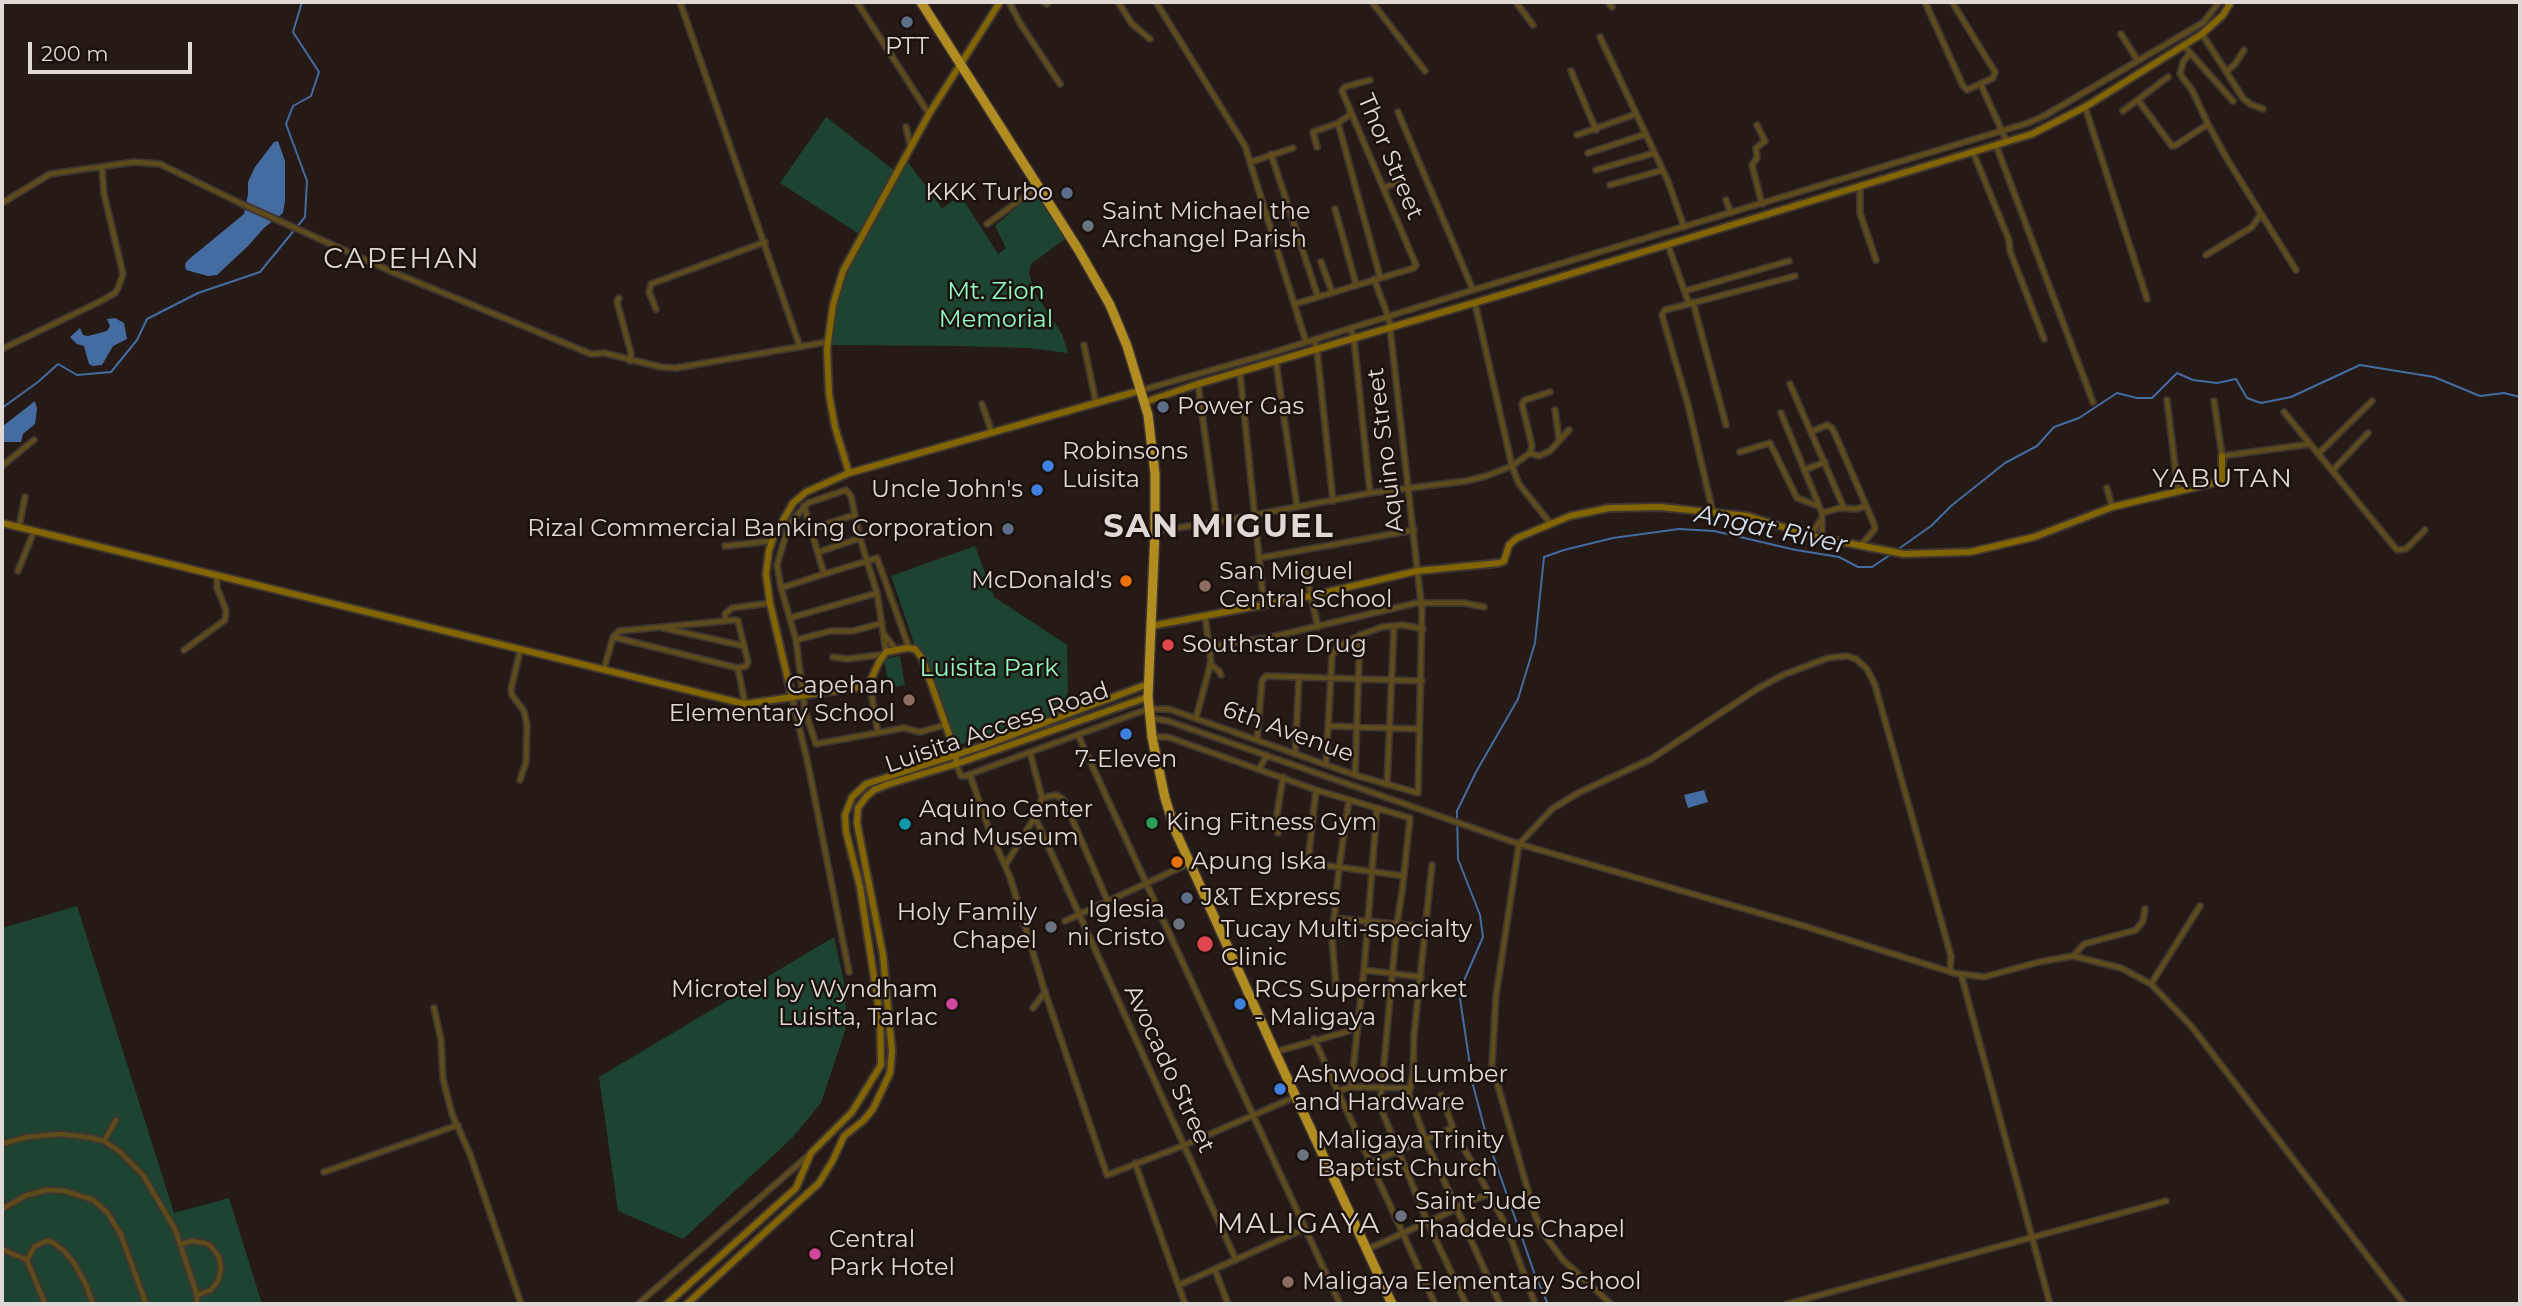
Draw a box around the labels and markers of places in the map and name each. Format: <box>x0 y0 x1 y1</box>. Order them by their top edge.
marker: PTT <box>899 14 915 30</box>
place label: PTT <box>885 33 929 61</box>
place label: KKK Turbo <box>925 179 1053 207</box>
marker: KKK Turbo <box>1059 185 1075 201</box>
place label: Saint Michael the Archangel Parish <box>1102 198 1310 254</box>
marker: Saint Michael the Archangel Parish <box>1080 218 1096 234</box>
place label: Power Gas <box>1177 393 1304 421</box>
marker: Power Gas <box>1155 399 1171 415</box>
place label: Robinsons Luisita <box>1062 438 1188 494</box>
marker: Robinsons Luisita <box>1040 458 1056 474</box>
place label: Uncle John's <box>871 476 1023 504</box>
marker: Uncle John's <box>1029 482 1045 498</box>
place label: Rizal Commercial Banking Corporation <box>527 515 994 543</box>
marker: Rizal Commercial Banking Corporation <box>1000 521 1016 537</box>
place label: San Miguel Central School <box>1219 558 1392 614</box>
place label: McDonald's <box>971 567 1112 595</box>
marker: McDonald's <box>1118 573 1134 589</box>
marker: San Miguel Central School <box>1197 578 1213 594</box>
place label: Southstar Drug <box>1182 631 1367 659</box>
marker: Southstar Drug <box>1160 637 1176 653</box>
place label: Capehan Elementary School <box>669 672 895 728</box>
marker: Capehan Elementary School <box>901 692 917 708</box>
marker: 7-Eleven <box>1118 726 1134 742</box>
place label: 7-Eleven <box>1075 746 1177 774</box>
place label: Aquino Center and Museum <box>919 796 1093 852</box>
place label: King Fitness Gym <box>1166 809 1377 837</box>
marker: King Fitness Gym <box>1144 815 1160 831</box>
marker: Aquino Center and Museum <box>897 816 913 832</box>
place label: Apung Iska <box>1191 848 1327 876</box>
marker: Apung Iska <box>1169 854 1185 870</box>
place label: J&T Express <box>1201 884 1341 912</box>
marker: J&T Express <box>1179 890 1195 906</box>
place label: Iglesia ni Cristo <box>1067 896 1165 952</box>
place label: Holy Family Chapel <box>897 899 1037 955</box>
marker: Iglesia ni Cristo <box>1171 916 1187 932</box>
place label: Tucay Multi-specialty Clinic <box>1221 916 1472 972</box>
marker: Holy Family Chapel <box>1043 919 1059 935</box>
marker: Tucay Multi-specialty Clinic <box>1195 934 1215 954</box>
place label: Microtel by Wyndham Luisita, Tarlac <box>671 976 938 1032</box>
place label: RCS Supermarket - Maligaya <box>1254 976 1468 1032</box>
marker: Microtel by Wyndham Luisita, Tarlac <box>944 996 960 1012</box>
marker: RCS Supermarket - Maligaya <box>1232 996 1248 1012</box>
place label: Ashwood Lumber and Hardware <box>1294 1061 1508 1117</box>
marker: Ashwood Lumber and Hardware <box>1272 1081 1288 1097</box>
place label: Maligaya Trinity Baptist Church <box>1317 1127 1504 1183</box>
marker: Maligaya Trinity Baptist Church <box>1295 1147 1311 1163</box>
place label: Saint Jude Thaddeus Chapel <box>1415 1188 1625 1244</box>
marker: Saint Jude Thaddeus Chapel <box>1393 1208 1409 1224</box>
place label: Central Park Hotel <box>829 1226 955 1282</box>
marker: Central Park Hotel <box>807 1246 823 1262</box>
place label: Maligaya Elementary School <box>1302 1268 1641 1296</box>
marker: Maligaya Elementary School <box>1280 1274 1296 1290</box>

